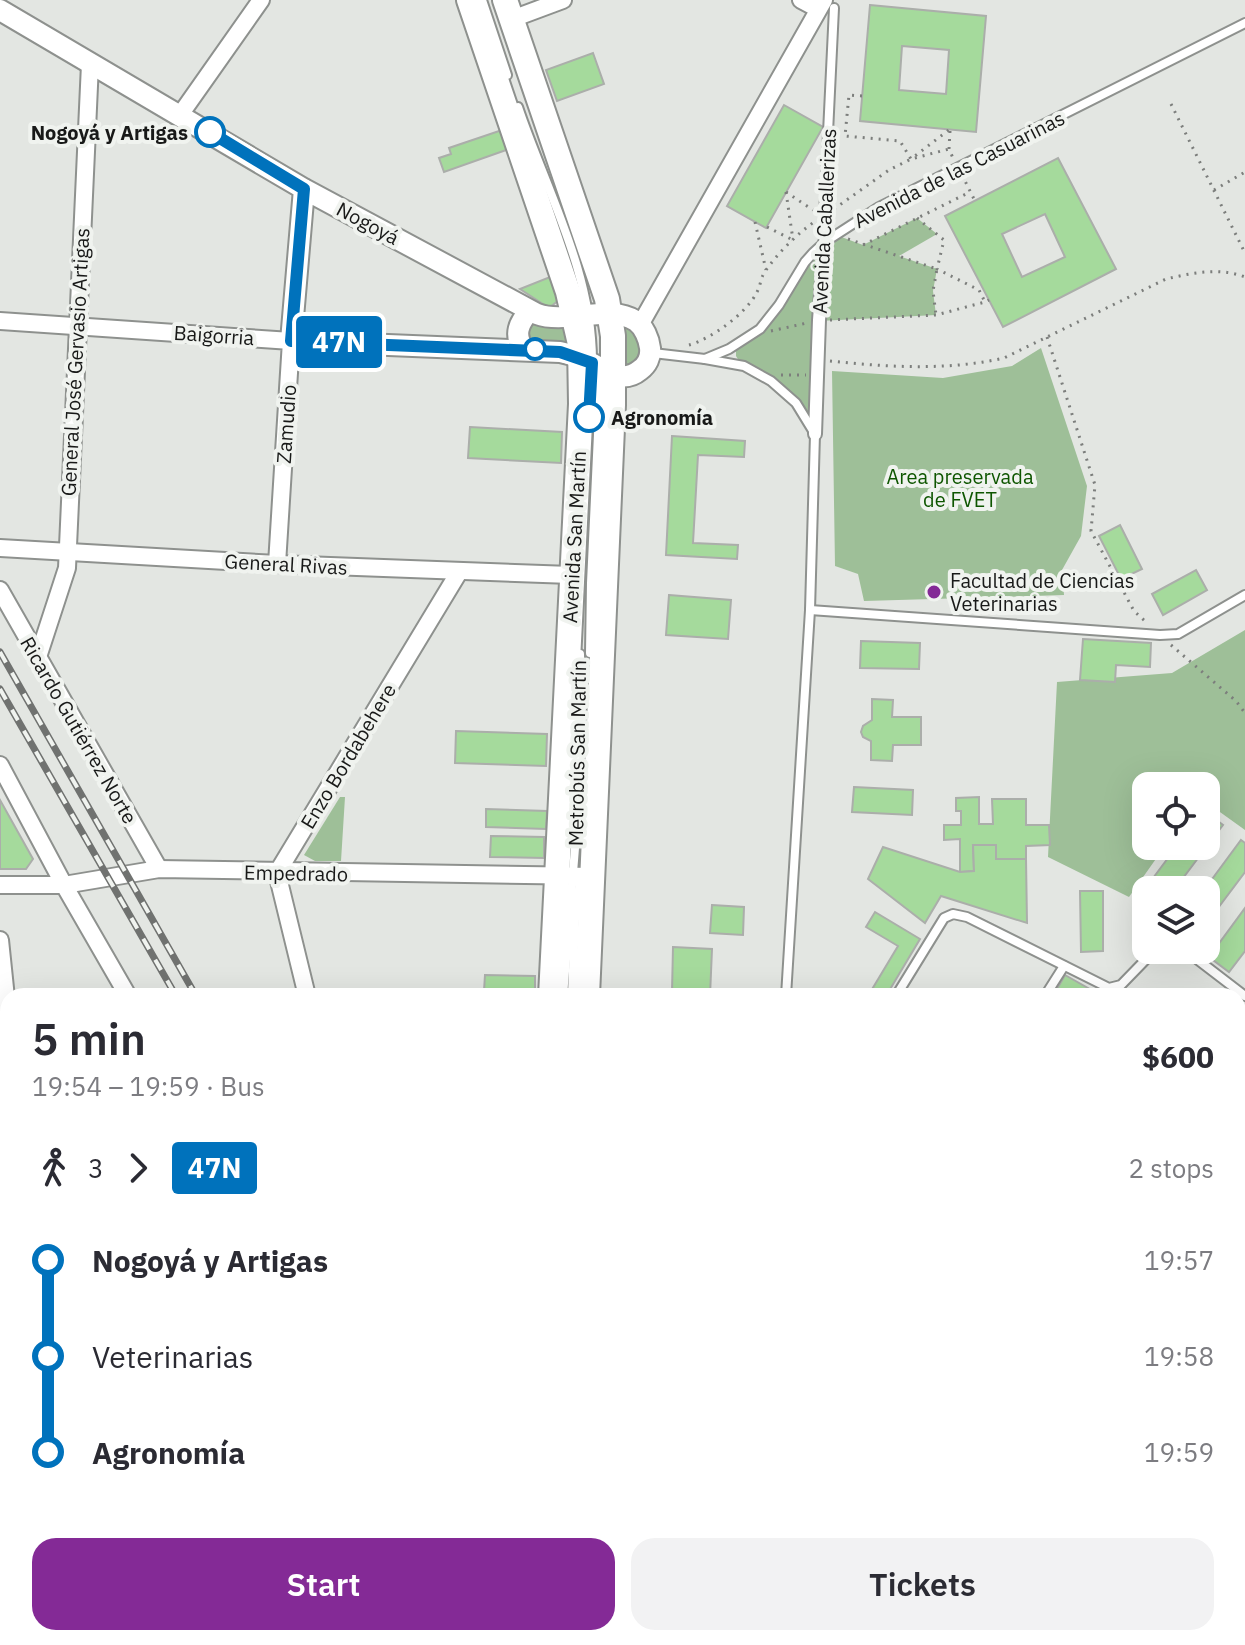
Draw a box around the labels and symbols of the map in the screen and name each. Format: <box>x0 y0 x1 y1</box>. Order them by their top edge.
street label: Avenida de las Casuarinas <box>849 104 1069 234</box>
marker: Nogoyá y Artigas <box>195 117 225 147</box>
place label: Nogoyá y Artigas <box>31 119 188 146</box>
street label: Avenida Caballerizas <box>806 128 842 314</box>
street label: Nogoyá <box>332 195 404 251</box>
street label: General José Gervasio Artigas <box>54 227 96 497</box>
line badge: 47N <box>293 316 385 368</box>
street label: Baigorria <box>173 319 256 351</box>
unlabelled marker <box>524 338 546 360</box>
street label: Zamudio <box>270 384 302 464</box>
marker: Agronomía <box>574 402 604 432</box>
place label: Agronomía <box>611 404 713 431</box>
street label: Avenida San Martín <box>556 450 592 624</box>
park label: Area preservada de FVET <box>886 463 1034 513</box>
street label: General Rivas <box>224 547 348 581</box>
place label: Facultad de Ciencias Veterinarias <box>950 567 1134 617</box>
marker: Facultad de Ciencias Veterinarias <box>925 583 943 601</box>
street label: Ricardo Gutiérrez Norte <box>14 632 144 828</box>
street label: Metrobús San Martín <box>562 660 592 846</box>
street label: Enzo Bordabehere <box>294 678 402 834</box>
street label: Empedrado <box>244 859 348 887</box>

